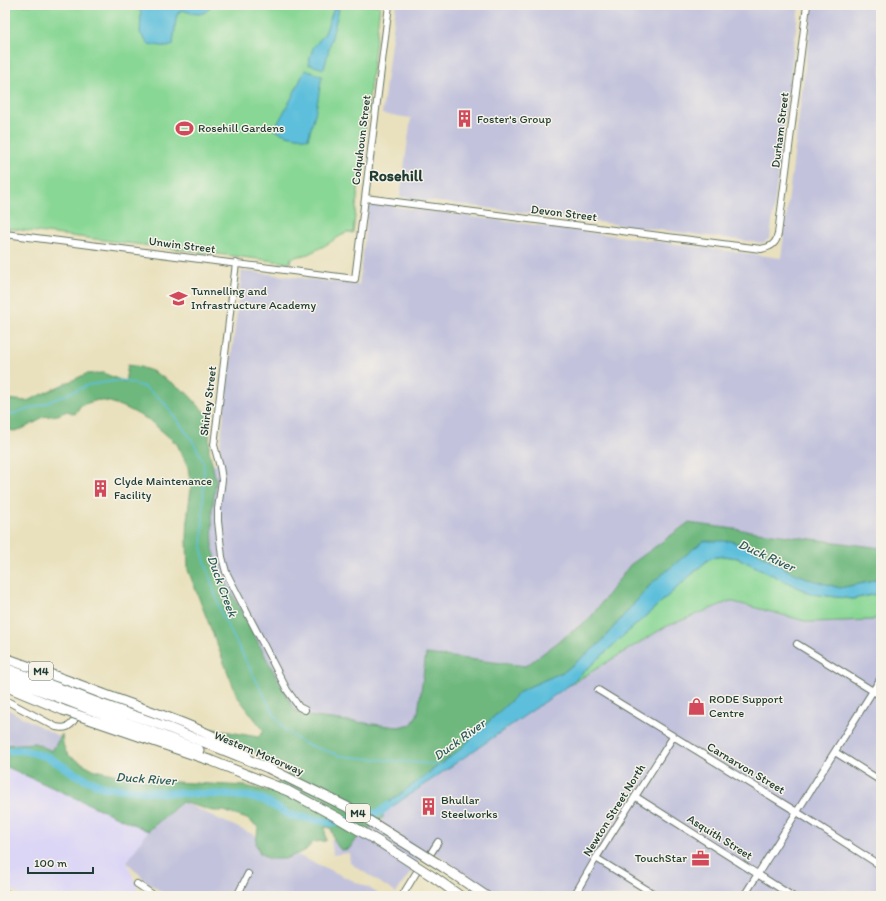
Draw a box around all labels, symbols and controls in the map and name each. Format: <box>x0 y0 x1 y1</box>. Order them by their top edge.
street label: Durham Street <box>768 91 792 169</box>
street label: Colquhoun Street <box>349 94 374 186</box>
building icon: Foster's Group <box>454 109 474 129</box>
place label: Foster's Group <box>477 112 551 126</box>
sports icon: Rosehill Gardens <box>175 118 195 138</box>
place label: Rosehill Gardens <box>198 121 284 135</box>
district label: Rosehill <box>369 166 423 185</box>
street label: Devon Street <box>530 202 598 224</box>
street label: Unwin Street <box>148 234 217 256</box>
place label: Tunnelling and Infrastructure Academy <box>191 284 316 312</box>
school or university icon: Tunnelling and Infrastructure Academy <box>168 288 188 308</box>
street label: Shirley Street <box>197 365 219 437</box>
place label: Clyde Maintenance Facility <box>114 474 212 502</box>
building icon: Clyde Maintenance Facility <box>91 478 111 498</box>
water label: Duck River <box>736 536 799 575</box>
water label: Duck Creek <box>205 553 241 620</box>
road number: M4 <box>29 662 53 680</box>
place label: RODE Support Centre <box>709 692 783 720</box>
shop icon: RODE Support Centre <box>686 696 706 716</box>
water label: Duck River <box>431 715 490 763</box>
street label: Western Motorway <box>212 728 306 778</box>
street label: Carnarvon Street <box>704 739 788 797</box>
street label: Newton Street North <box>580 761 648 859</box>
water label: Duck River <box>115 769 178 788</box>
place label: Bhullar Steelworks <box>441 793 498 821</box>
building icon: Bhullar Steelworks <box>418 797 438 817</box>
road number: M4 <box>346 804 370 822</box>
street label: Asquith Street <box>685 811 756 863</box>
office icon: TouchStar <box>690 848 710 868</box>
scale bar <box>28 849 93 875</box>
place label: TouchStar <box>635 851 687 865</box>
text: 100 m <box>34 856 67 870</box>

